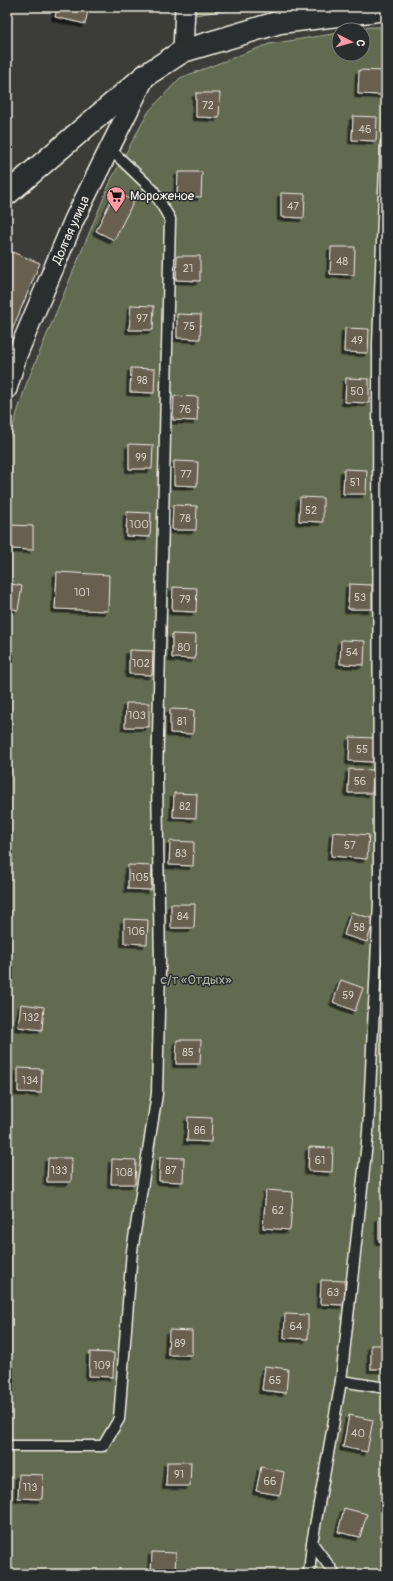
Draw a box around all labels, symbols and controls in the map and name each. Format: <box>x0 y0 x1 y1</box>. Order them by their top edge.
north arrow <box>331 22 371 62</box>
text: С <box>354 39 367 47</box>
house number: 72 <box>202 99 214 112</box>
house number: 46 <box>359 123 371 136</box>
supermarket icon: Мороженое <box>105 185 127 213</box>
place label: Мороженое <box>130 188 195 204</box>
street label: Долгая улица <box>48 193 93 268</box>
house number: 47 <box>287 200 299 213</box>
house number: 48 <box>336 255 348 268</box>
house number: 21 <box>183 262 193 275</box>
house number: 97 <box>136 312 148 325</box>
house number: 75 <box>183 320 195 333</box>
house number: 49 <box>351 334 363 347</box>
house number: 98 <box>136 374 148 387</box>
house number: 50 <box>350 385 364 398</box>
house number: 76 <box>179 403 191 416</box>
house number: 99 <box>135 451 147 464</box>
house number: 77 <box>180 468 192 481</box>
house number: 51 <box>350 476 360 489</box>
house number: 52 <box>305 504 317 517</box>
house number: 78 <box>179 512 191 525</box>
house number: 100 <box>129 518 149 531</box>
house number: 101 <box>74 586 90 599</box>
house number: 53 <box>354 591 366 604</box>
house number: 79 <box>179 593 191 606</box>
house number: 80 <box>177 641 191 654</box>
house number: 54 <box>346 646 359 659</box>
house number: 102 <box>132 657 150 670</box>
house number: 103 <box>128 709 146 722</box>
house number: 81 <box>177 715 187 728</box>
house number: 55 <box>356 743 368 756</box>
house number: 56 <box>354 775 366 788</box>
house number: 82 <box>179 800 191 813</box>
house number: 57 <box>344 839 356 852</box>
house number: 83 <box>175 847 187 860</box>
house number: 105 <box>131 871 149 884</box>
house number: 84 <box>177 910 190 923</box>
house number: 58 <box>353 921 365 934</box>
house number: 106 <box>127 925 145 938</box>
park label: с/т «Отдых» <box>160 972 232 988</box>
house number: 59 <box>342 989 354 1002</box>
house number: 132 <box>23 1011 39 1024</box>
house number: 85 <box>182 1046 194 1059</box>
house number: 134 <box>22 1074 39 1087</box>
house number: 86 <box>194 1124 206 1137</box>
house number: 61 <box>315 1154 325 1167</box>
house number: 133 <box>51 1164 67 1177</box>
house number: 87 <box>165 1164 177 1177</box>
house number: 108 <box>115 1166 133 1179</box>
house number: 62 <box>272 1204 284 1217</box>
house number: 63 <box>327 1286 339 1299</box>
house number: 64 <box>290 1320 303 1333</box>
house number: 89 <box>174 1337 186 1350</box>
house number: 109 <box>93 1359 111 1372</box>
house number: 65 <box>269 1374 281 1387</box>
house number: 40 <box>351 1427 365 1440</box>
house number: 91 <box>174 1468 184 1481</box>
house number: 66 <box>264 1475 276 1488</box>
house number: 113 <box>23 1481 37 1494</box>

